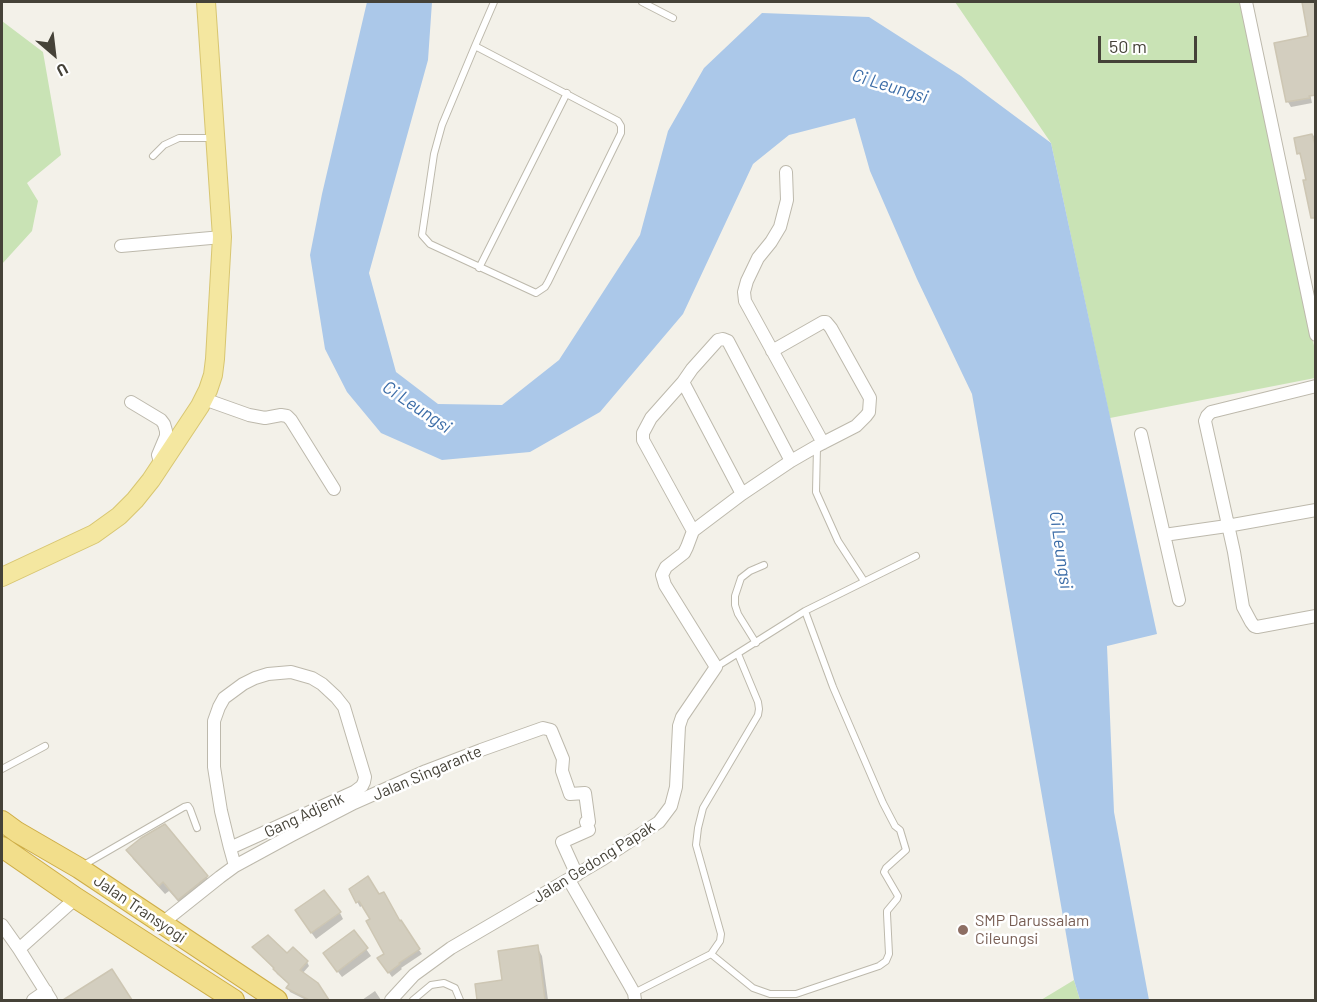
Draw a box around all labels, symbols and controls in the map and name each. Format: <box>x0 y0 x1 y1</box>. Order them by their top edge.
north arrow <box>24 24 84 84</box>
scale bar <box>1101 24 1200 62</box>
text: 50 m <box>1109 35 1147 57</box>
text: U <box>54 60 72 81</box>
water label: Ci Leungsi <box>849 64 931 108</box>
water label: Ci Leungsi <box>378 376 456 438</box>
water label: Ci Leungsi <box>1045 510 1077 590</box>
street label: Jalan Singarante <box>370 741 484 805</box>
street label: Gang Adjenk <box>261 788 347 842</box>
street label: Jalan Gedong Papak <box>530 817 658 907</box>
street label: Jalan Transyogi <box>90 871 190 947</box>
place label: SMP Darussalam Cileungsi <box>975 911 1089 949</box>
marker: SMP Darussalam Cileungsi <box>956 923 970 937</box>

